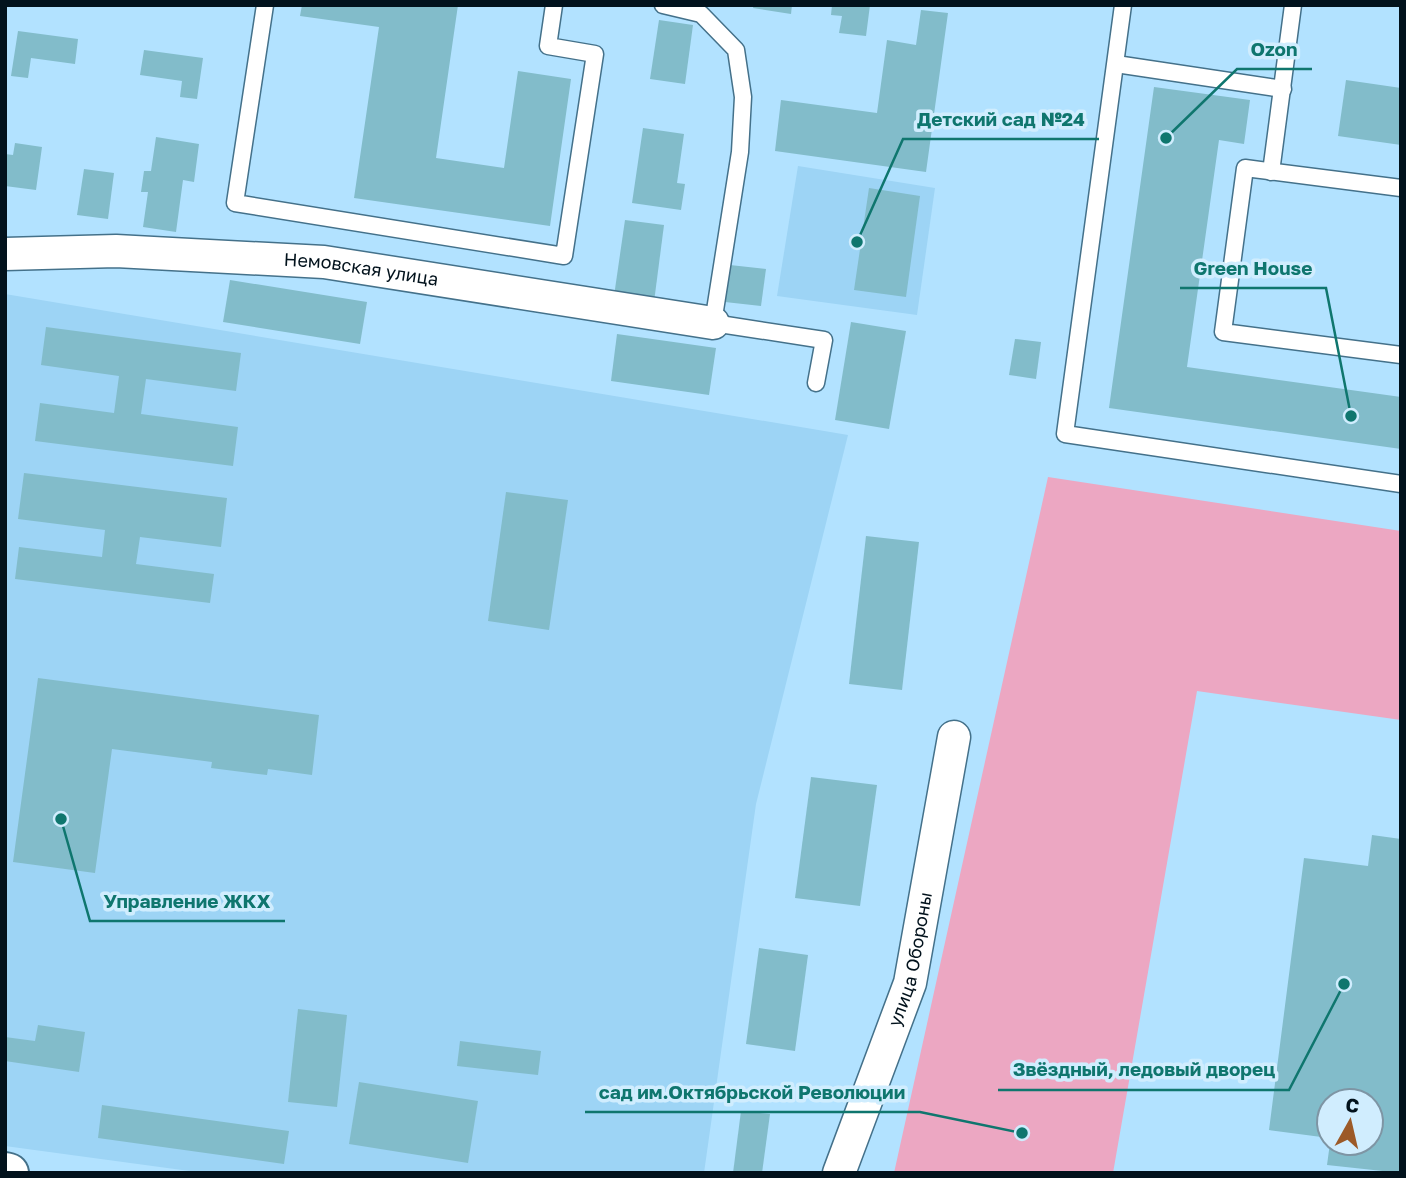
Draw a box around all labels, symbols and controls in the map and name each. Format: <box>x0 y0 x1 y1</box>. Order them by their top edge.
callout: Ozon <box>1237 29 1312 69</box>
text: Ozon <box>1251 37 1297 60</box>
callout: Детский сад №24 <box>903 99 1099 139</box>
text: Детский сад №24 <box>917 107 1085 130</box>
street label: Немовская улица <box>283 248 440 290</box>
callout: Green House <box>1180 248 1326 288</box>
text: Green House <box>1194 256 1312 279</box>
callout: Управление ЖКХ <box>90 881 285 921</box>
text: Управление ЖКХ <box>104 889 271 912</box>
street label: улица Обороны <box>883 890 936 1029</box>
callout: Звёздный, ледовый дворец <box>998 1050 1289 1090</box>
text: Звёздный, ледовый дворец <box>1013 1057 1275 1080</box>
callout: сад им.Октябрьской Революции <box>585 1072 920 1112</box>
text: сад им.Октябрьской Революции <box>599 1080 905 1103</box>
north arrow <box>1315 1087 1385 1157</box>
text: С <box>1344 1092 1361 1117</box>

